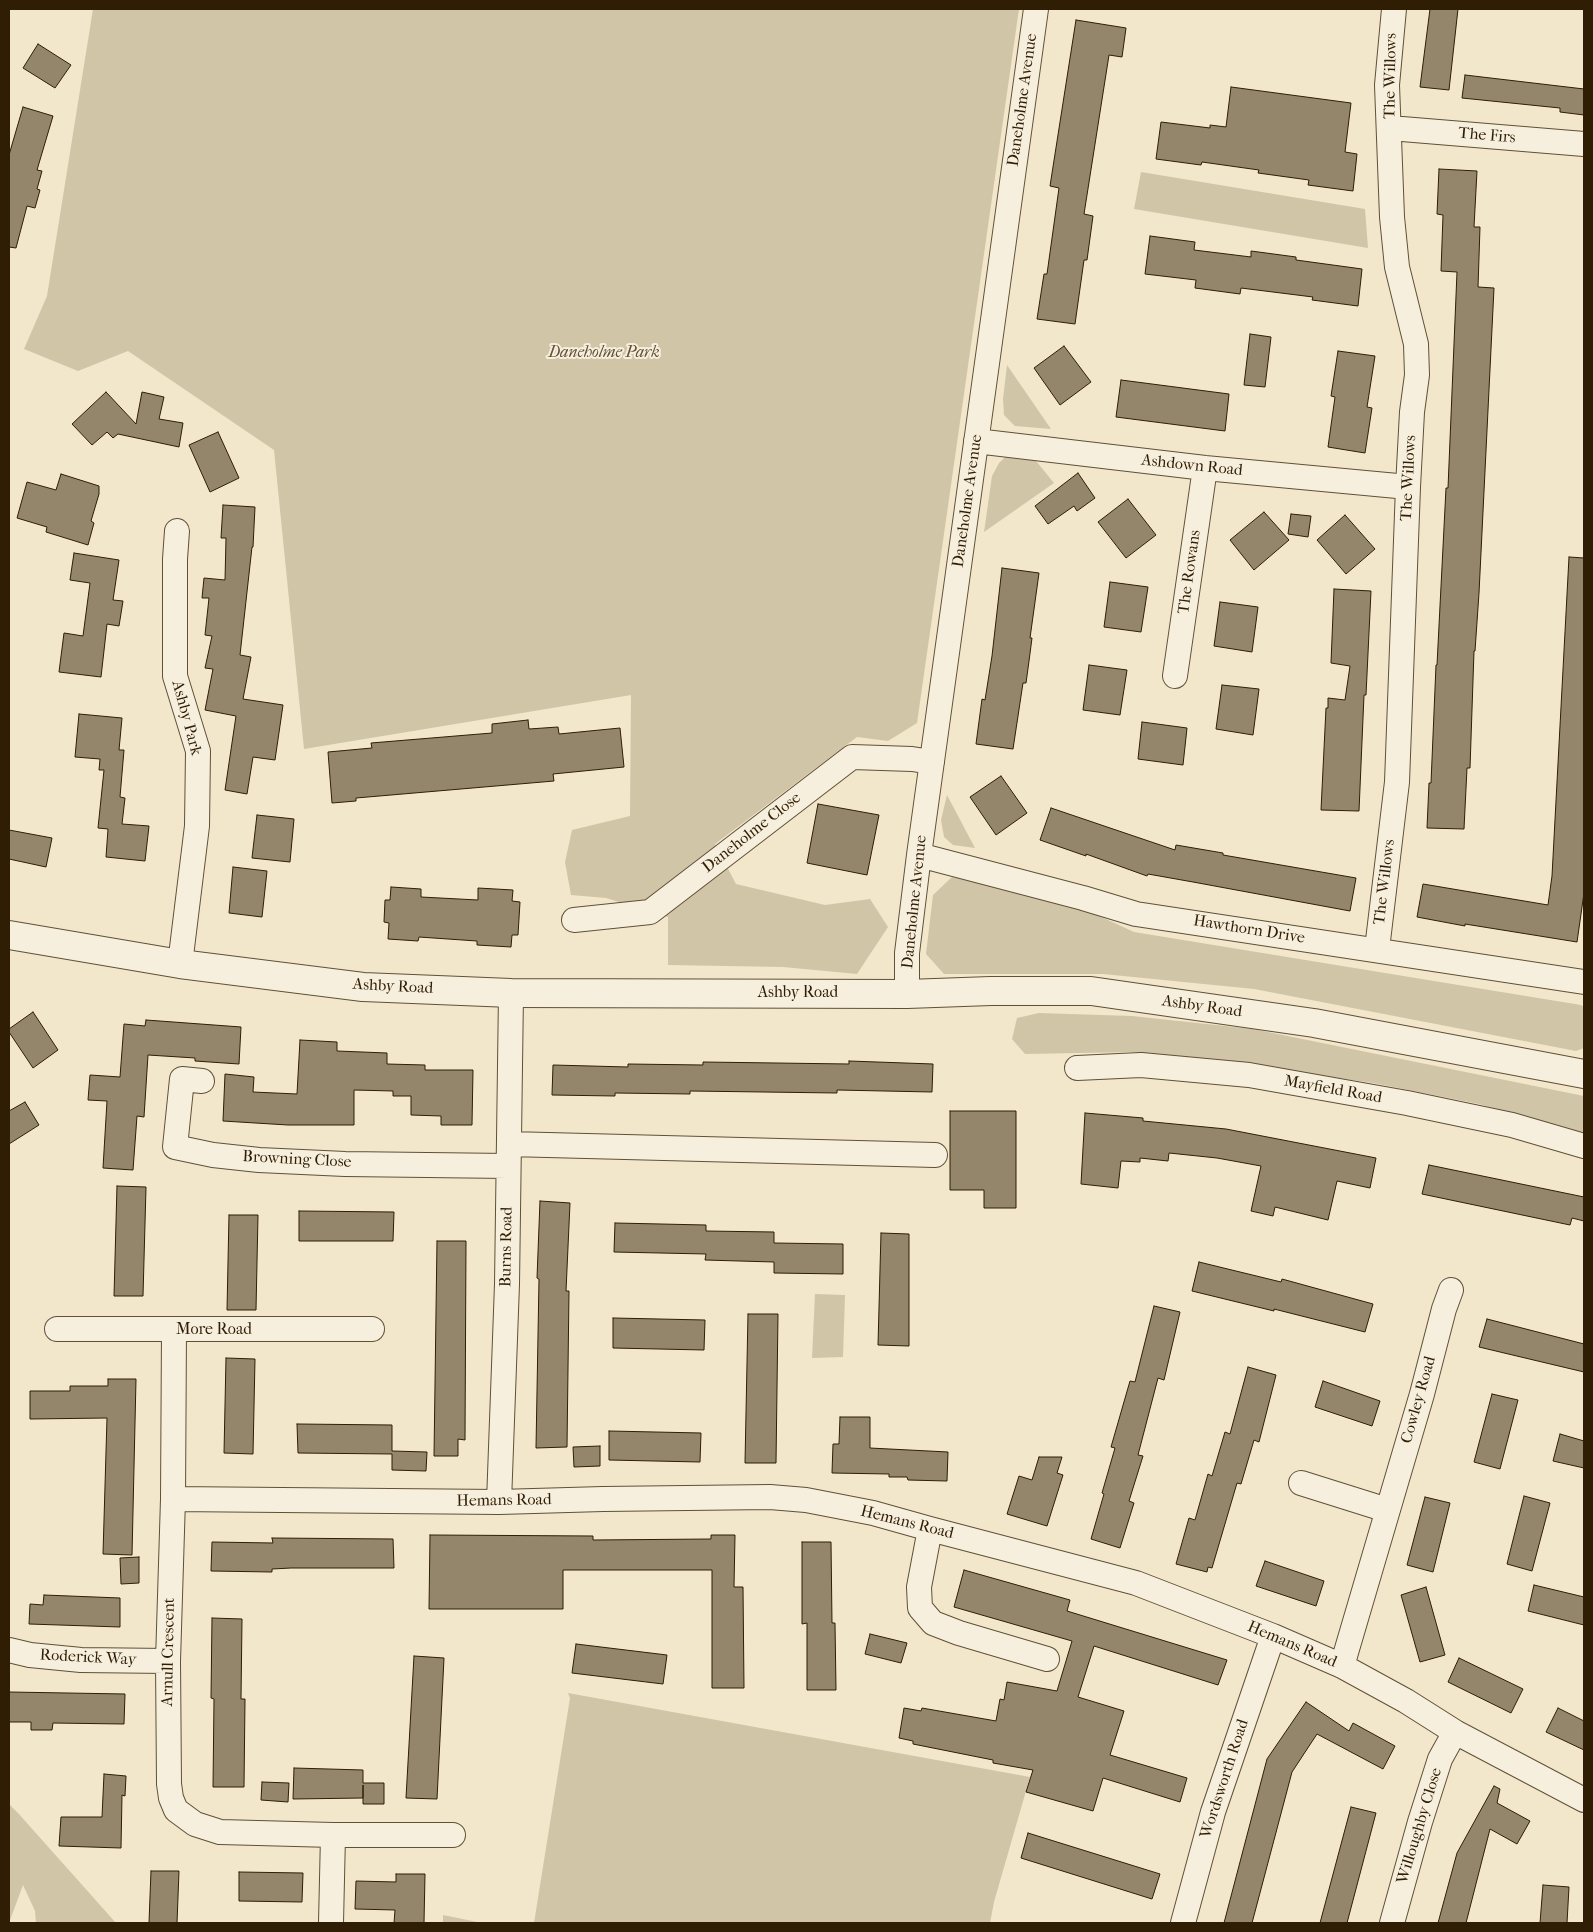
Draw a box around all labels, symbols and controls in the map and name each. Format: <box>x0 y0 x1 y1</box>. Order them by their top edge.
street label: Daneholme Avenue <box>1004 32 1042 168</box>
street label: The Willows <box>1381 33 1401 119</box>
street label: The Firs <box>1458 124 1516 148</box>
park label: Daneholme Park <box>548 343 660 363</box>
street label: Daneholme Avenue <box>949 433 987 569</box>
street label: The Willows <box>1397 435 1421 521</box>
street label: Ashdown Road <box>1140 451 1244 481</box>
street label: The Rowans <box>1175 529 1205 615</box>
street label: Ashby Park <box>167 678 205 758</box>
street label: Daneholme Close <box>699 789 805 877</box>
street label: Daneholme Avenue <box>898 834 932 970</box>
street label: The Willows <box>1370 838 1400 926</box>
street label: Hawthorn Drive <box>1192 912 1306 948</box>
street label: Ashby Road <box>352 975 434 999</box>
street label: Ashby Road <box>758 983 838 1003</box>
street label: Ashby Road <box>1161 992 1243 1022</box>
street label: Mayfield Road <box>1283 1072 1383 1108</box>
street label: Browning Close <box>242 1148 352 1172</box>
street label: Burns Road <box>497 1207 517 1287</box>
street label: More Road <box>176 1320 252 1340</box>
street label: Cowley Road <box>1397 1354 1441 1446</box>
street label: Hemans Road <box>456 1491 552 1511</box>
street label: Hemans Road <box>858 1502 956 1544</box>
street label: Arnull Crescent <box>158 1597 180 1707</box>
street label: Hemans Road <box>1244 1618 1340 1672</box>
street label: Roderick Way <box>39 1646 137 1670</box>
street label: Wordsworth Road <box>1197 1717 1253 1841</box>
street label: Willoughby Close <box>1393 1766 1447 1886</box>

